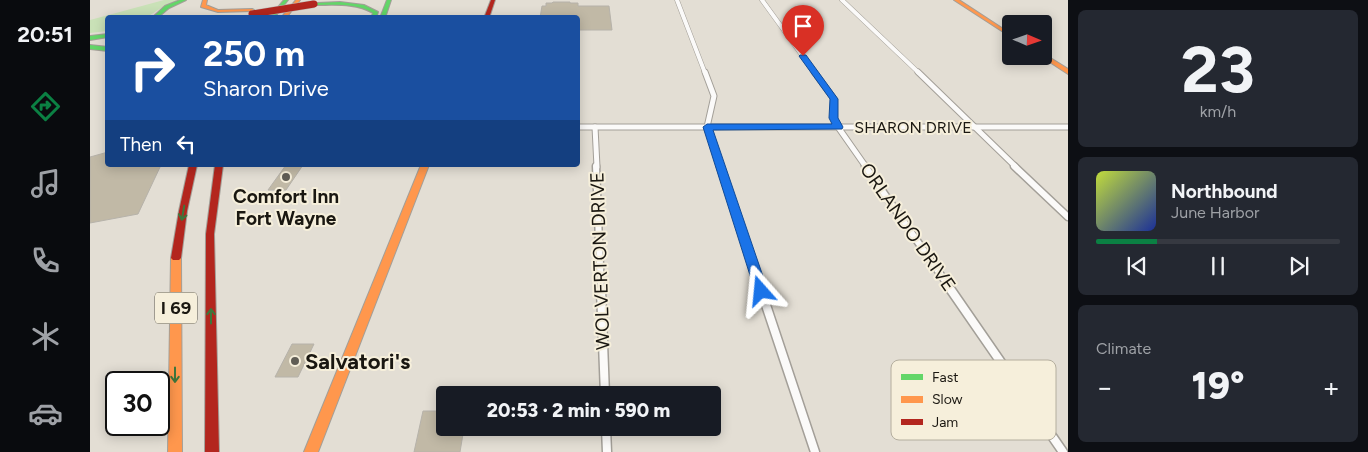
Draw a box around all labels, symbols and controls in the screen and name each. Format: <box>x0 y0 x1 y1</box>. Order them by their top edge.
pin <box>782 5 824 56</box>
icon: arrive <box>789 12 817 40</box>
north arrow <box>1002 15 1052 65</box>
map controls <box>1002 15 1052 65</box>
text: 20:51 <box>17 21 73 48</box>
text: 23 <box>1181 30 1255 108</box>
text: 250 m <box>203 33 305 75</box>
icon: right <box>120 35 185 100</box>
text: Sharon Drive <box>203 75 329 102</box>
icon: directions <box>28 89 63 124</box>
text: km/h <box>1200 102 1236 121</box>
street label: SHARON DRIVE <box>854 118 972 137</box>
icon: left <box>172 130 200 158</box>
text: Then <box>120 133 162 156</box>
street label: ORLANDO DRIVE <box>855 159 961 295</box>
icon: music <box>28 166 63 201</box>
marker: Comfort Inn Fort Wayne <box>280 171 292 183</box>
street label: WOLVERTON DRIVE <box>585 172 615 350</box>
text: Northbound <box>1171 180 1278 203</box>
place label: Comfort Inn Fort Wayne <box>233 185 339 230</box>
text: June Harbor <box>1171 203 1259 222</box>
one-way arrow <box>177 204 187 220</box>
icon: phone <box>28 243 63 278</box>
icon: previous <box>1123 252 1151 280</box>
icon: pause <box>1204 252 1232 280</box>
icon: next <box>1285 252 1313 280</box>
position arrow <box>734 264 786 316</box>
road number: I 69 <box>155 292 197 324</box>
one-way arrow <box>206 308 216 324</box>
icon: climate <box>28 319 63 354</box>
text: Climate <box>1096 339 1151 358</box>
place label: Salvatori's <box>305 348 410 375</box>
marker: Salvatori's <box>289 355 301 367</box>
legend <box>891 360 1056 440</box>
text: 19° <box>1191 363 1245 409</box>
one-way arrow <box>170 366 180 382</box>
text: Fast <box>932 369 958 386</box>
text: − <box>1096 370 1113 404</box>
text: + <box>1323 370 1340 404</box>
speed limit sign: 30 <box>105 371 170 436</box>
text: Slow <box>932 391 963 408</box>
icon: car <box>28 396 63 431</box>
text: 20:53 · 2 min · 590 m <box>487 399 670 422</box>
text: Jam <box>932 414 958 431</box>

